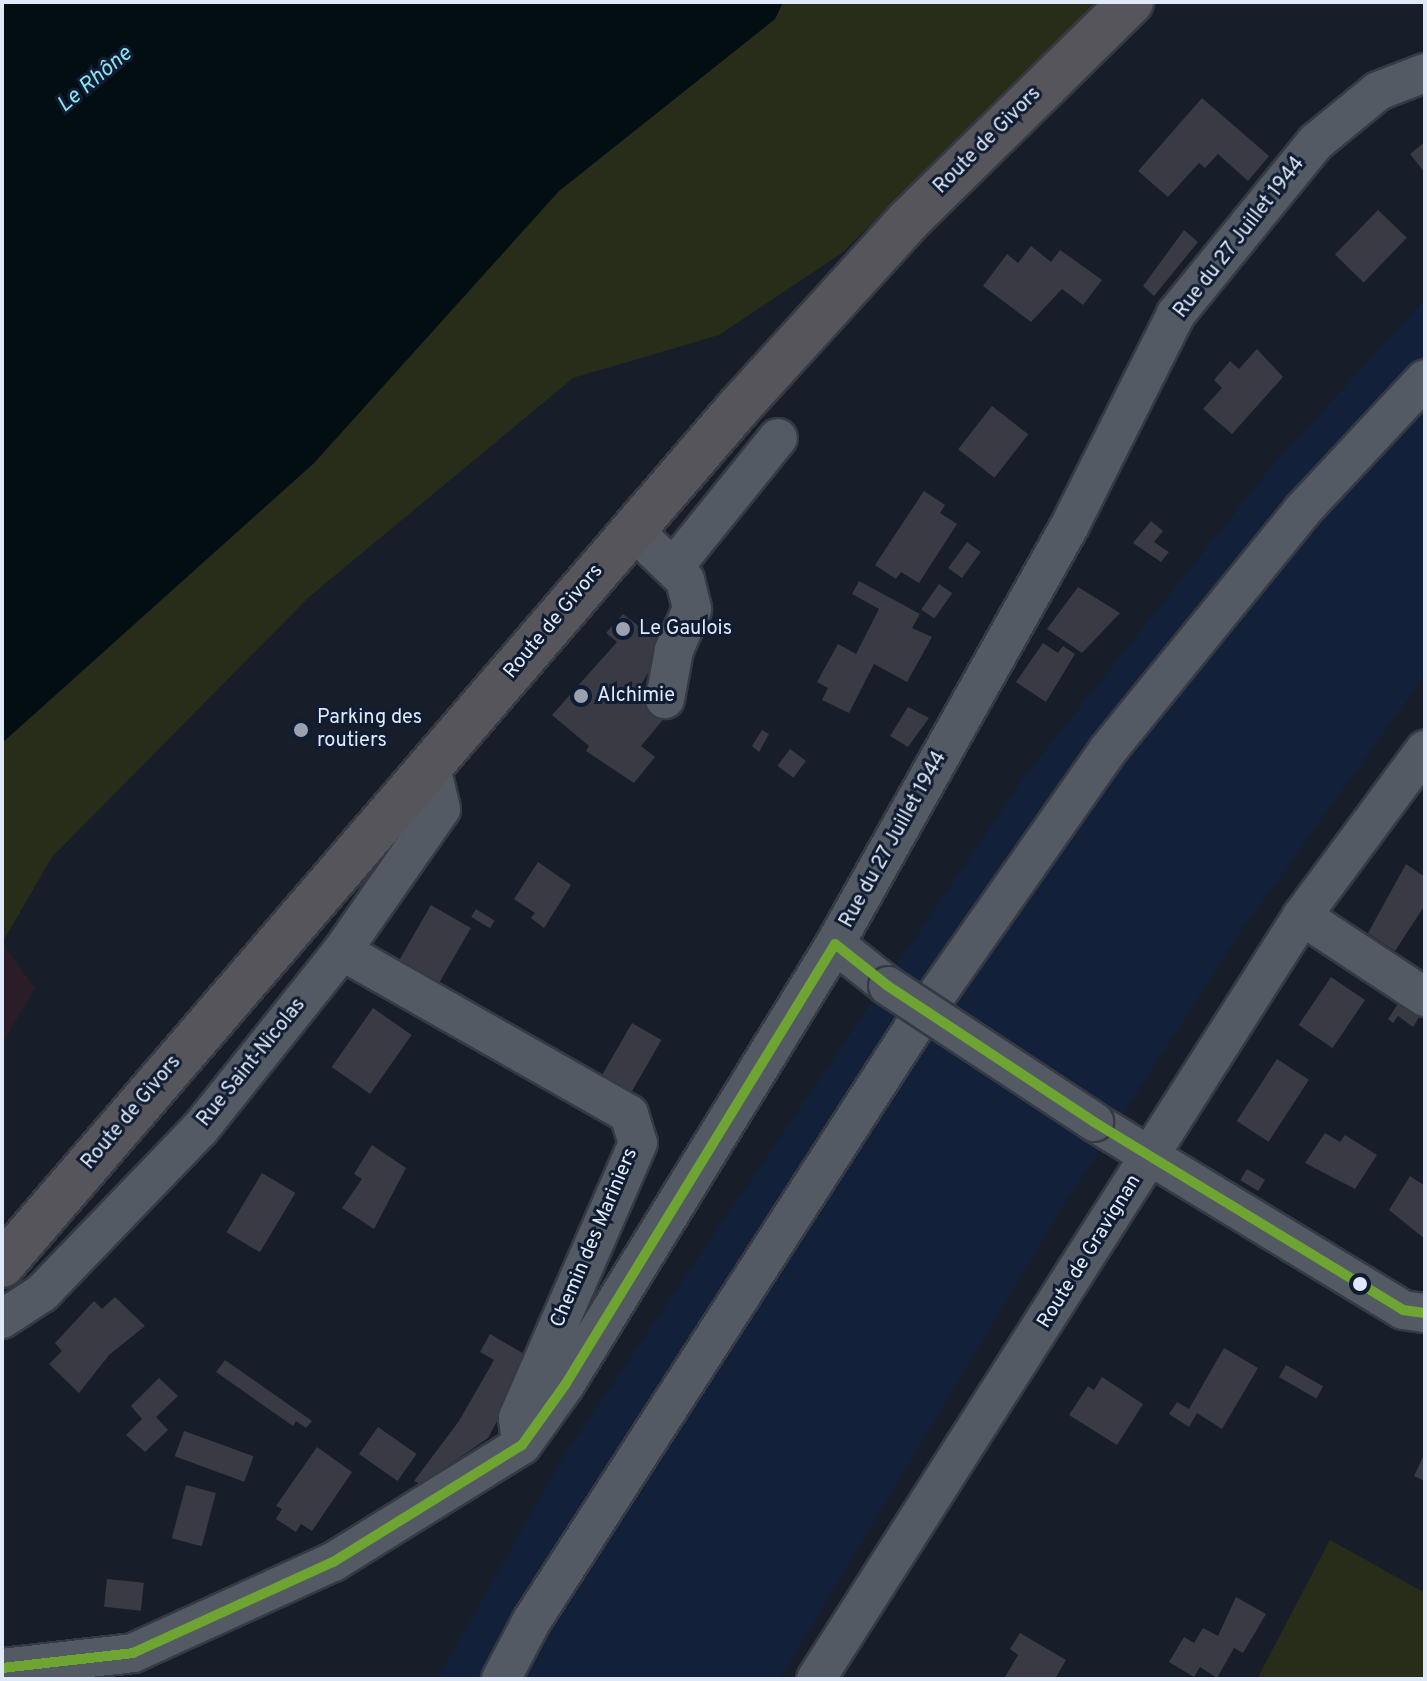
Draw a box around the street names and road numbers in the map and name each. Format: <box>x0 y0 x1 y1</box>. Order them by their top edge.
street label: Route de Givors <box>929 82 1047 200</box>
street label: Rue du 27 Juillet 1944 <box>1169 152 1311 324</box>
street label: Route de Givors <box>499 560 609 684</box>
street label: Rue du 27 Juillet 1944 <box>835 747 953 933</box>
street label: Rue Saint-Nicolas <box>193 994 311 1132</box>
street label: Route de Givors <box>77 1051 187 1175</box>
street label: Chemin des Mariniers <box>546 1145 644 1331</box>
street label: Route de Gravignan <box>1033 1171 1147 1333</box>

